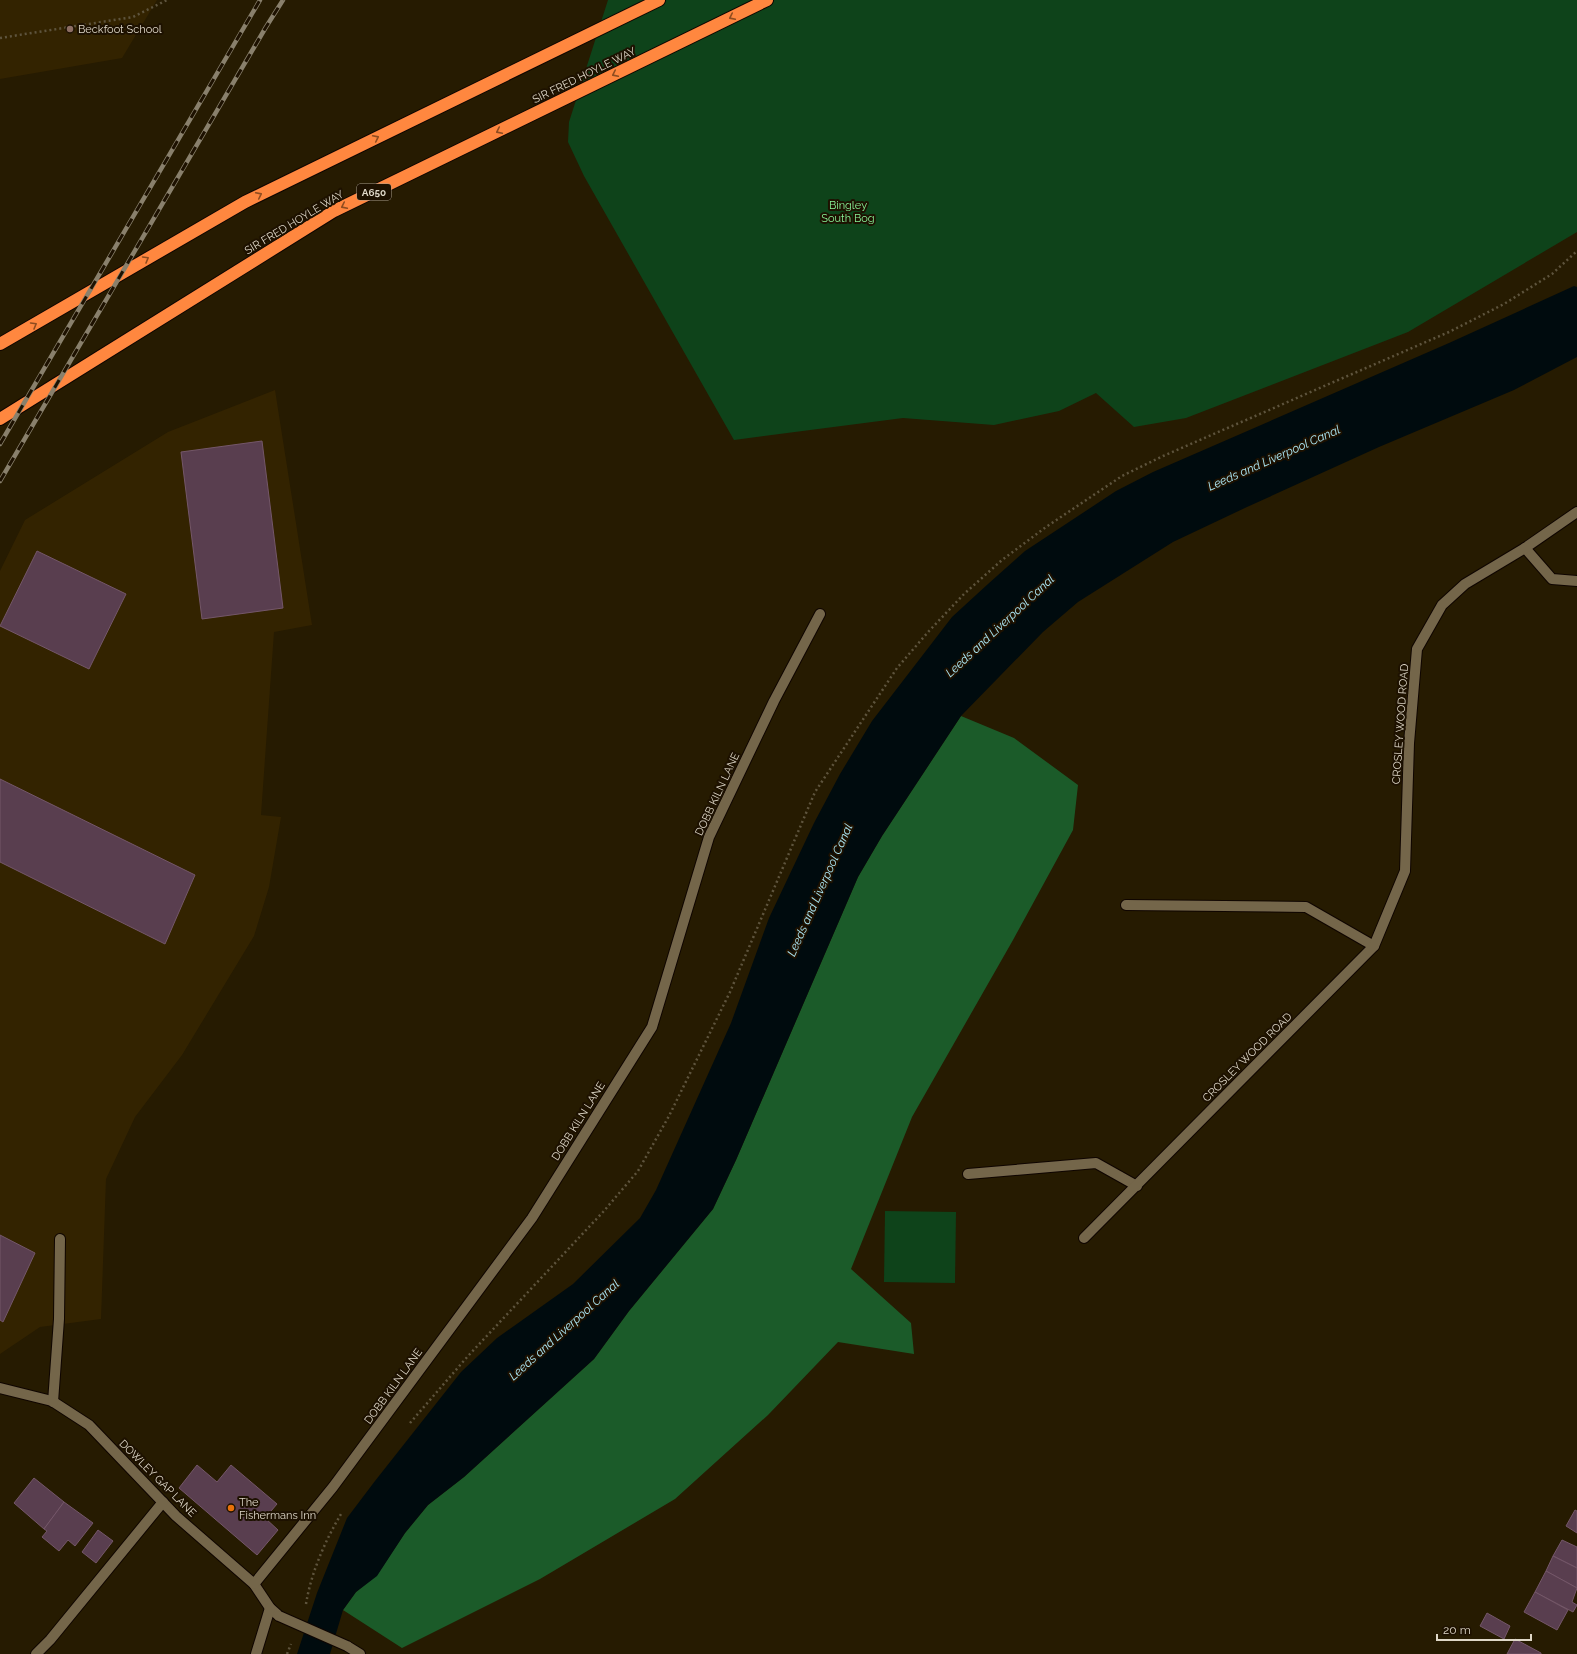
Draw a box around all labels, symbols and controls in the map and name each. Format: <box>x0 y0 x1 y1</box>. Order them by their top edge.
one-way arrow <box>729 12 737 20</box>
place label: Beckfoot School <box>78 23 162 36</box>
marker: Beckfoot School <box>65 24 75 34</box>
street label: SIR FRED HOYLE WAY <box>530 45 638 106</box>
one-way arrow <box>612 69 620 77</box>
one-way arrow <box>495 126 503 134</box>
one-way arrow <box>371 135 379 143</box>
road number: A650 <box>357 184 391 200</box>
street label: SIR FRED HOYLE WAY <box>242 188 346 257</box>
one-way arrow <box>255 192 262 200</box>
park label: Bingley South Bog <box>821 199 875 225</box>
one-way arrow <box>341 201 348 209</box>
one-way arrow <box>142 257 149 264</box>
one-way arrow <box>30 322 37 329</box>
water label: Leeds and Liverpool Canal <box>1206 422 1342 494</box>
water label: Leeds and Liverpool Canal <box>943 572 1057 680</box>
street label: CROSLEY WOOD ROAD <box>1390 663 1411 785</box>
street label: DOBB KILN LANE <box>693 750 743 838</box>
water label: Leeds and Liverpool Canal <box>784 822 856 958</box>
street label: CROSLEY WOOD ROAD <box>1200 1010 1295 1105</box>
street label: DOBB KILN LANE <box>549 1079 608 1163</box>
water label: Leeds and Liverpool Canal <box>506 1277 622 1383</box>
street label: DOBB KILN LANE <box>362 1346 425 1427</box>
street label: DOWLEY GAP LANE <box>116 1437 199 1520</box>
place label: The Fishermans Inn <box>239 1496 316 1522</box>
marker: The Fishermans Inn <box>226 1503 236 1513</box>
scale bar <box>1437 1616 1531 1642</box>
text: 20 m <box>1443 1623 1471 1637</box>

